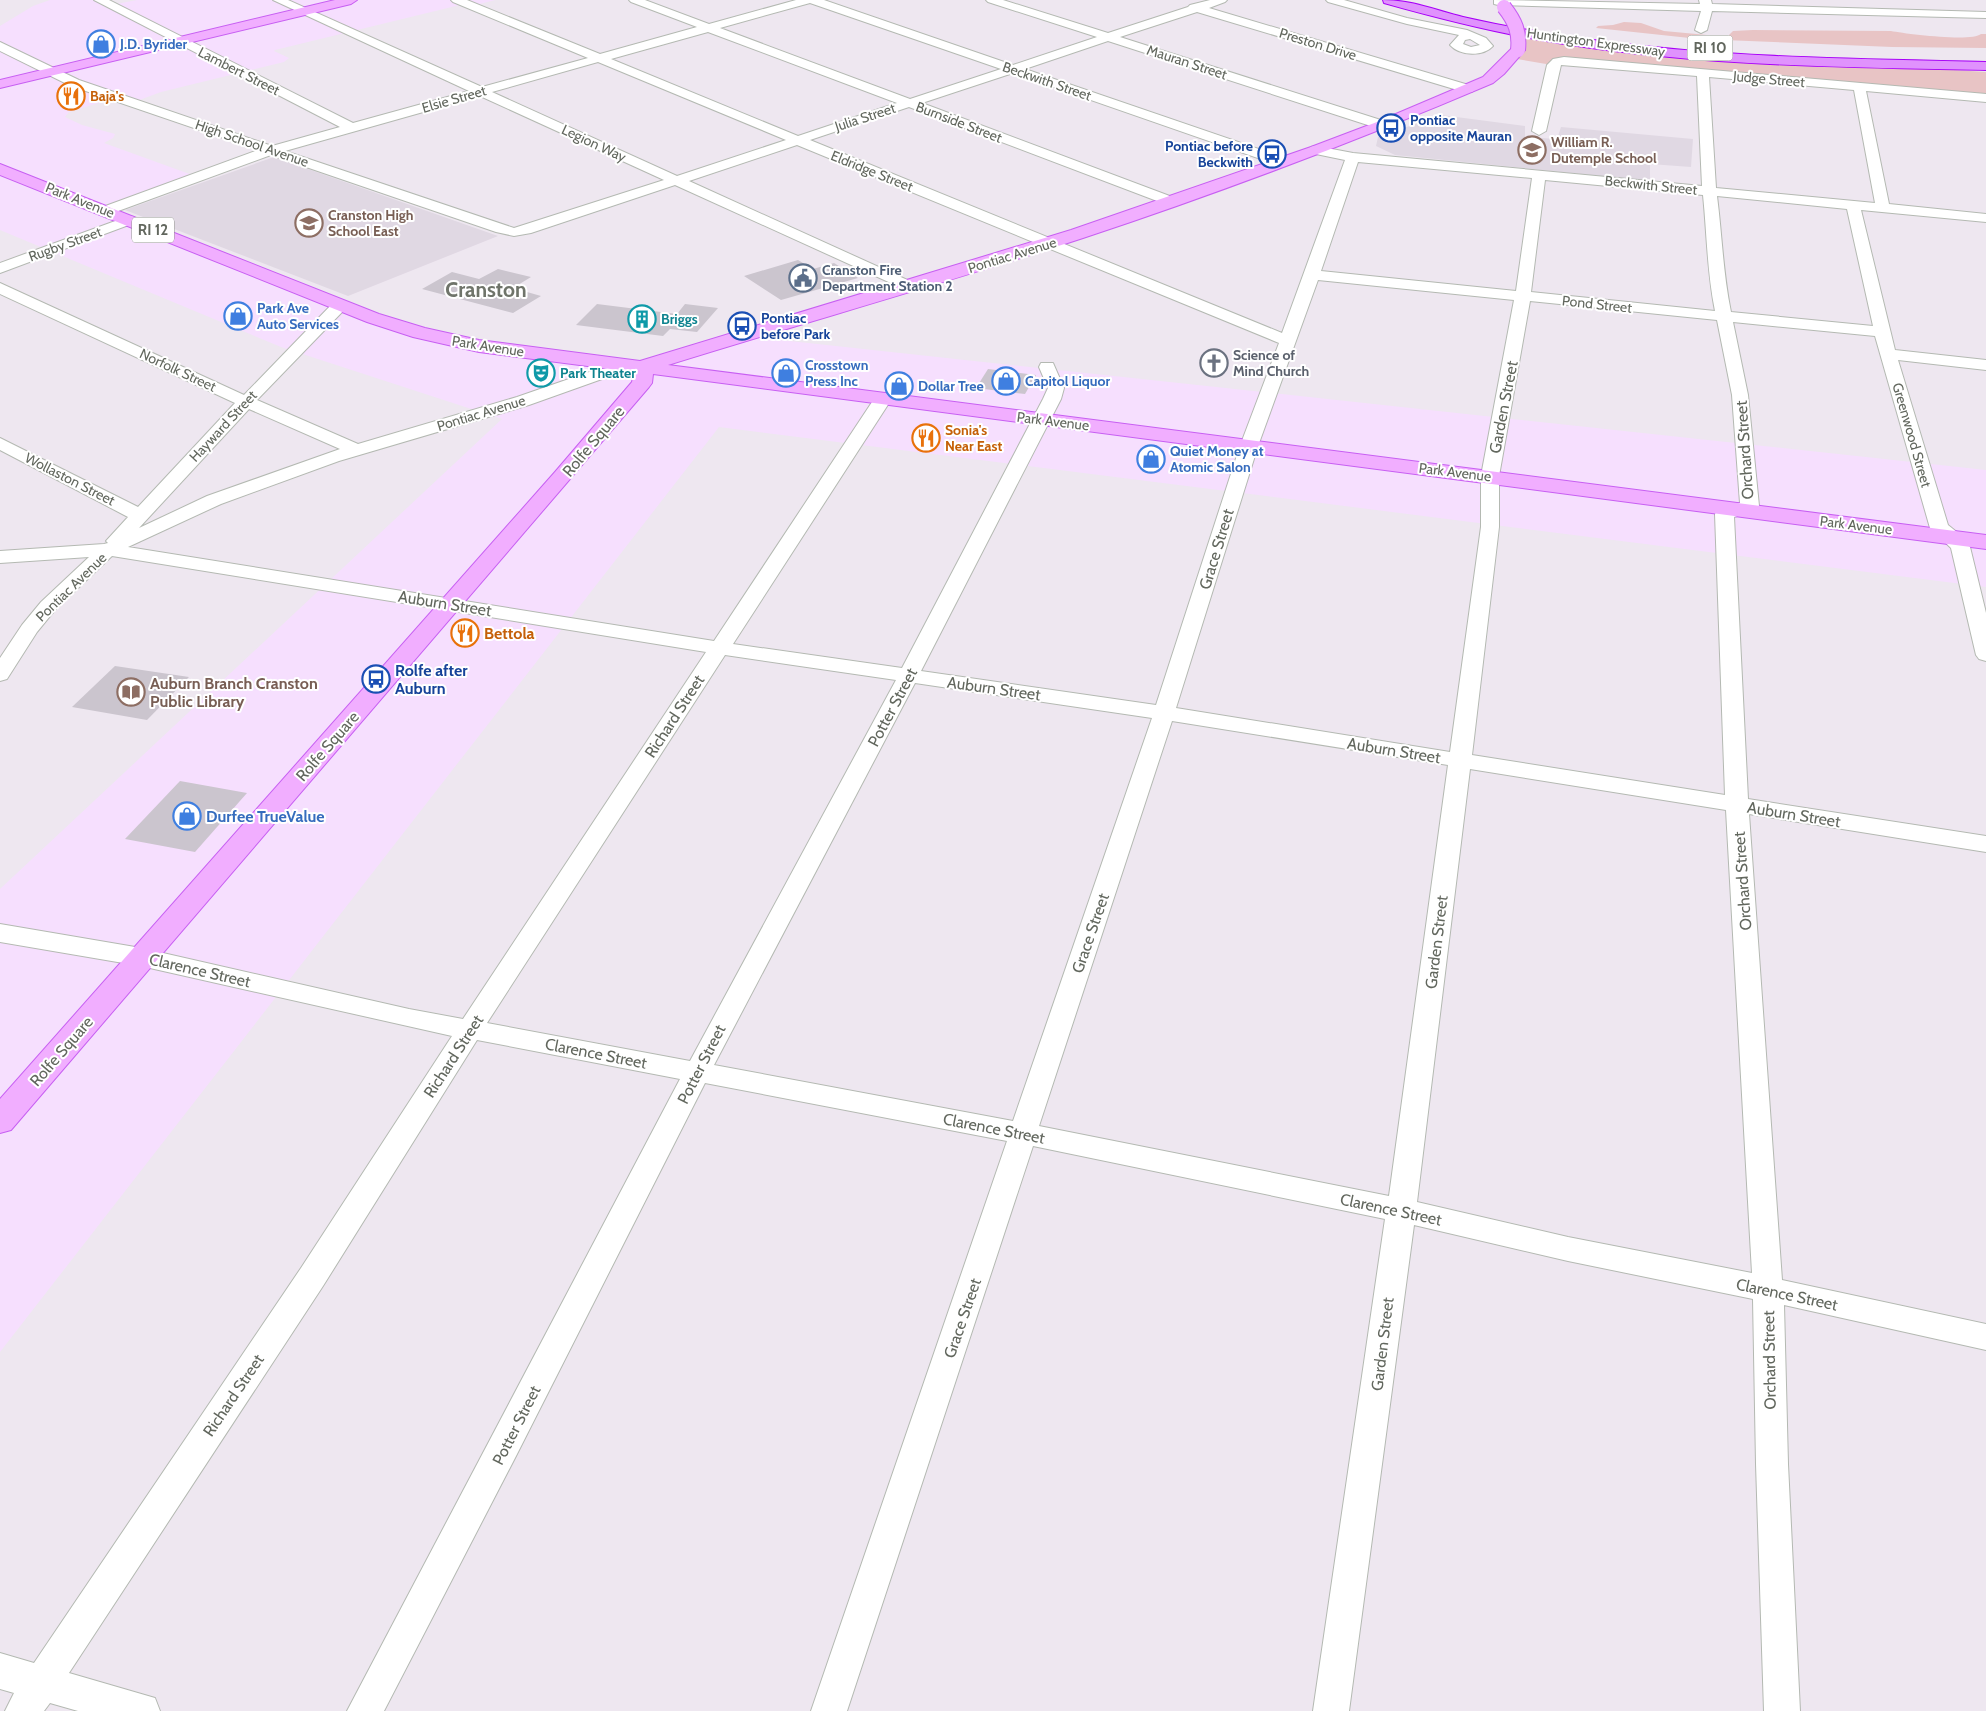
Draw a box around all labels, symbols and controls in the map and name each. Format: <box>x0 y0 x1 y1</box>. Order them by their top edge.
street label: Huntington Expressway <box>1526 23 1666 61</box>
street label: Preston Drive <box>1277 24 1359 64</box>
shop icon: J.D. Byrider <box>86 29 116 59</box>
place label: J.D. Byrider <box>119 35 188 53</box>
road number: RI 10 <box>1688 36 1732 60</box>
street label: Mauran Street <box>1145 41 1230 84</box>
street label: Lambert Street <box>195 43 283 99</box>
street label: Beckwith Street <box>1000 57 1094 105</box>
street label: Judge Street <box>1731 67 1806 91</box>
restaurant icon: Baja's <box>56 81 86 111</box>
street label: Elsie Street <box>420 81 489 117</box>
place label: Baja's <box>90 87 124 105</box>
street label: Burnside Street <box>913 97 1005 147</box>
street label: Julia Street <box>831 99 898 136</box>
place label: Pontiac opposite Mauran <box>1410 111 1512 145</box>
bus stop icon: Pontiac opposite Mauran <box>1376 113 1406 143</box>
street label: High School Avenue <box>193 115 311 171</box>
street label: Legion Way <box>559 120 629 166</box>
place label: William R. Dutemple School <box>1551 133 1657 167</box>
school or university icon: William R. Dutemple School <box>1517 135 1547 165</box>
place label: Pontiac before Beckwith <box>1165 137 1253 171</box>
bus stop icon: Pontiac before Beckwith <box>1257 139 1287 169</box>
street label: Eldridge Street <box>828 146 916 196</box>
street label: Beckwith Street <box>1604 171 1698 199</box>
street label: Park Avenue <box>43 178 117 222</box>
place label: Cranston High School East <box>328 206 414 240</box>
school or university icon: Cranston High School East <box>294 208 324 238</box>
road number: RI 12 <box>132 218 174 242</box>
street label: Rugby Street <box>26 222 104 266</box>
street label: Pontiac Avenue <box>966 233 1058 277</box>
place label: Cranston Fire Department Station 2 <box>822 261 953 295</box>
public building icon: Cranston Fire Department Station 2 <box>788 263 818 293</box>
district label: Cranston <box>445 277 527 302</box>
street label: Pond Street <box>1561 291 1633 317</box>
place label: Park Ave Auto Services <box>257 299 339 333</box>
shop icon: Park Ave Auto Services <box>223 301 253 331</box>
building icon: Briggs <box>627 304 657 334</box>
place label: Pontiac before Park <box>761 309 830 343</box>
place label: Briggs <box>661 310 698 328</box>
bus stop icon: Pontiac before Park <box>727 311 757 341</box>
street label: Park Avenue <box>451 331 525 361</box>
street label: Norfolk Street <box>137 344 220 396</box>
place label: Science of Mind Church <box>1233 346 1309 380</box>
church icon: Science of Mind Church <box>1199 348 1229 378</box>
place label: Crosstown Press Inc <box>805 356 868 390</box>
theatre icon: Park Theater <box>526 358 556 388</box>
shop icon: Crosstown Press Inc <box>771 358 801 388</box>
street label: Garden Street <box>1485 359 1522 455</box>
place label: Park Theater <box>560 364 636 382</box>
shop icon: Capitol Liquor <box>991 366 1021 396</box>
shop icon: Dollar Tree <box>884 371 914 401</box>
place label: Capitol Liquor <box>1025 372 1111 390</box>
place label: Dollar Tree <box>918 377 984 395</box>
street label: Greenwood Street <box>1888 381 1936 490</box>
street label: Hayward Street <box>185 386 261 465</box>
street label: Pontiac Avenue <box>435 391 527 435</box>
street label: Orchard Street <box>1732 399 1757 500</box>
street label: Rolfe Square <box>558 402 628 480</box>
street label: Park Avenue <box>1016 408 1090 434</box>
place label: Sonia's Near East <box>945 421 1002 455</box>
restaurant icon: Sonia's Near East <box>911 423 941 453</box>
place label: Quiet Money at Atomic Salon <box>1170 442 1264 476</box>
shop icon: Quiet Money at Atomic Salon <box>1136 444 1166 474</box>
street label: Wollaston Street <box>22 449 118 510</box>
street label: Park Avenue <box>1418 459 1492 485</box>
street label: Grace Street <box>1195 506 1238 592</box>
street label: Park Avenue <box>1819 512 1893 538</box>
street label: Pontiac Avenue <box>32 549 110 625</box>
street label: Auburn Street <box>397 587 493 620</box>
restaurant icon: Bettola <box>450 618 480 648</box>
place label: Bettola <box>484 624 535 643</box>
place label: Rolfe after Auburn <box>395 661 468 698</box>
bus stop icon: Rolfe after Auburn <box>361 664 391 694</box>
street label: Potter Street <box>864 664 921 750</box>
street label: Richard Street <box>641 671 709 761</box>
street label: Auburn Street <box>946 673 1042 705</box>
place label: Auburn Branch Cranston Public Library <box>150 674 318 711</box>
library icon: Auburn Branch Cranston Public Library <box>116 677 146 707</box>
street label: Rolfe Square <box>292 708 363 785</box>
street label: Auburn Street <box>1346 734 1442 767</box>
street label: Auburn Street <box>1746 798 1842 831</box>
shop icon: Durfee TrueValue <box>172 801 202 831</box>
place label: Durfee TrueValue <box>206 807 325 826</box>
street label: Orchard Street <box>1730 830 1755 931</box>
street label: Grace Street <box>1068 890 1113 976</box>
street label: Garden Street <box>1421 894 1452 990</box>
street label: Clarence Street <box>147 950 253 992</box>
street label: Richard Street <box>420 1011 488 1101</box>
street label: Rolfe Square <box>26 1013 97 1090</box>
street label: Potter Street <box>673 1021 730 1107</box>
street label: Clarence Street <box>543 1034 649 1073</box>
street label: Clarence Street <box>941 1109 1047 1148</box>
street label: Clarence Street <box>1338 1189 1444 1230</box>
street label: Clarence Street <box>1734 1274 1840 1315</box>
street label: Grace Street <box>940 1275 985 1361</box>
street label: Garden Street <box>1367 1296 1398 1392</box>
street label: Orchard Street <box>1759 1310 1780 1410</box>
street label: Richard Street <box>199 1350 268 1440</box>
street label: Potter Street <box>488 1382 545 1468</box>

